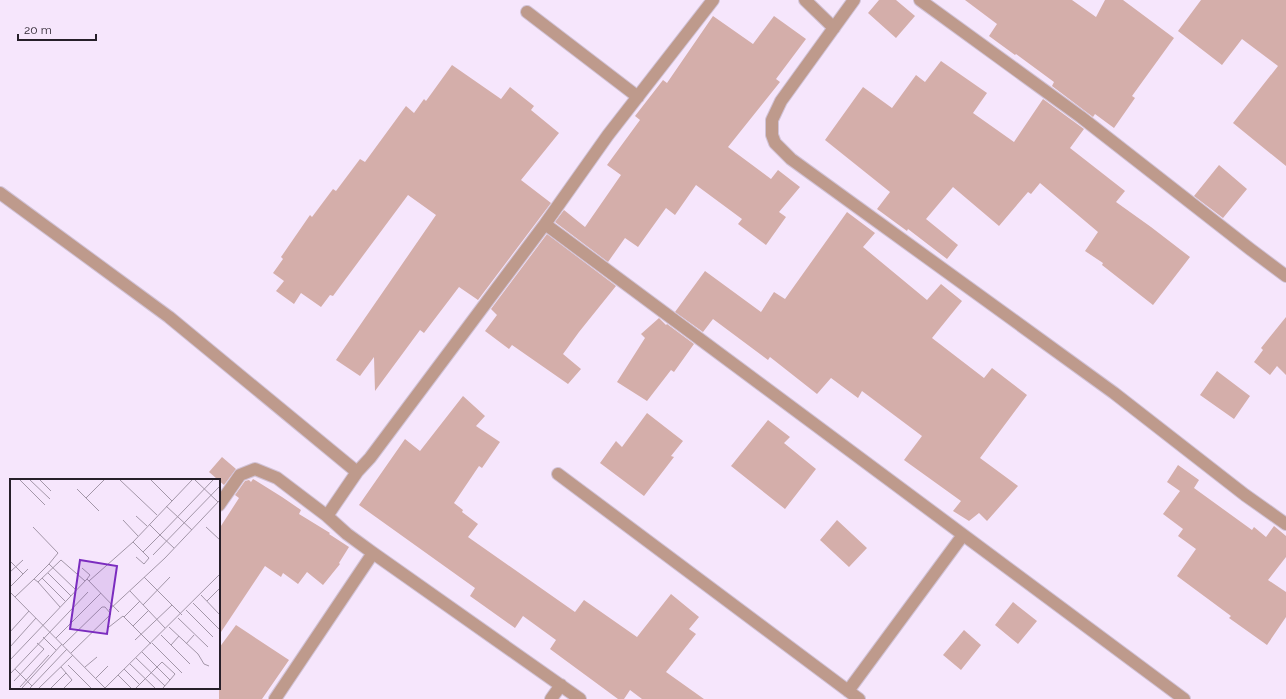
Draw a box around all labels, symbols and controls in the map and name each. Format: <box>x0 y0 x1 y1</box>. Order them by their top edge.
scale bar <box>18 16 96 42</box>
text: 20 m <box>24 23 52 37</box>
inset map <box>10 479 220 689</box>

